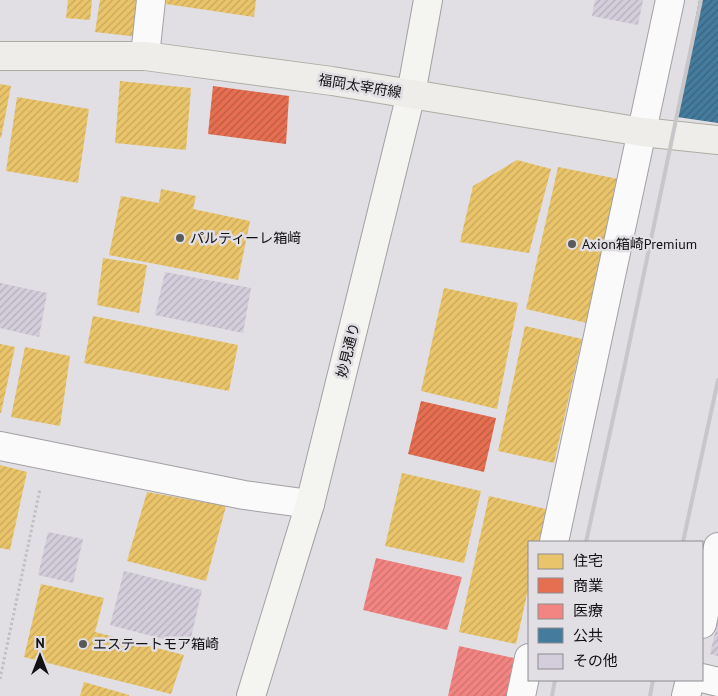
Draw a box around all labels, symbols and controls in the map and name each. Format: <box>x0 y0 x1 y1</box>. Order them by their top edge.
street label: 福岡太宰府線 <box>317 71 403 101</box>
place label: パルティーレ箱﨑 <box>190 229 301 247</box>
marker: パルティーレ箱﨑 <box>174 232 186 244</box>
place label: Axion箱崎Premium <box>582 235 697 253</box>
marker: Axion箱崎Premium <box>566 238 578 250</box>
street label: 妙見通り <box>332 321 364 379</box>
legend <box>528 541 703 681</box>
text: 住宅 <box>573 551 603 570</box>
text: 商業 <box>573 576 603 595</box>
text: 医療 <box>573 601 603 620</box>
text: 公共 <box>573 626 603 645</box>
north arrow <box>15 631 65 681</box>
text: N <box>35 634 45 652</box>
place label: エステートモア箱崎 <box>93 635 219 653</box>
marker: エステートモア箱崎 <box>77 638 89 650</box>
text: その他 <box>573 651 618 670</box>

